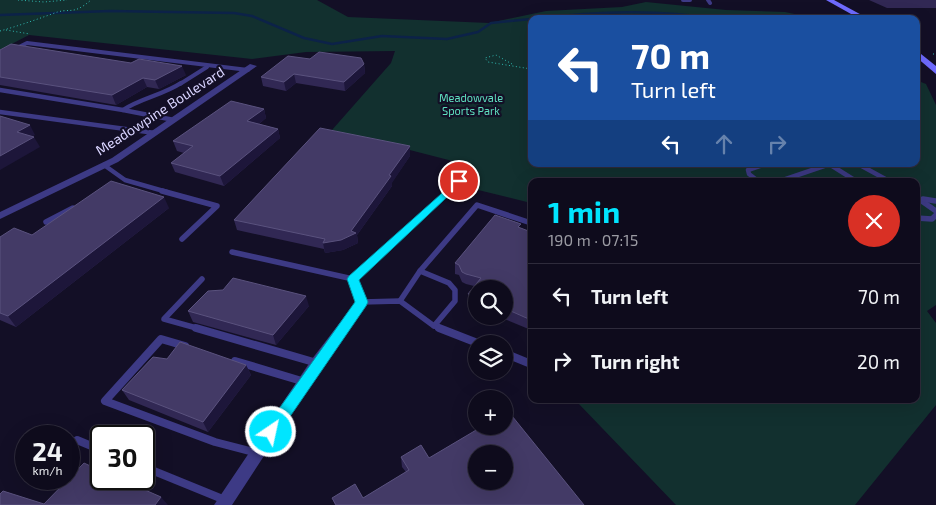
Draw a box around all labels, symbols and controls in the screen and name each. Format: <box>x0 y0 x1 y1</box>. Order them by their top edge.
text: 70 m <box>631 34 710 76</box>
icon: left <box>548 35 613 100</box>
street label: Meadowpine Boulevard <box>92 63 227 159</box>
text: Turn left <box>631 76 716 102</box>
park label: Meadowvale Sports Park <box>439 91 503 117</box>
icon: left <box>657 130 685 158</box>
icon: ahead <box>710 130 738 158</box>
icon: right <box>763 130 791 158</box>
pin <box>438 160 480 202</box>
icon: arrive <box>445 167 473 195</box>
text: 1 min <box>548 193 620 229</box>
button: close <box>848 195 900 247</box>
text: 190 m · 07:15 <box>548 230 638 249</box>
map controls <box>468 280 513 490</box>
button: search <box>468 280 513 325</box>
icon: left <box>548 282 576 310</box>
text: Turn left <box>591 285 668 308</box>
text: 70 m <box>858 285 900 308</box>
button: layers <box>468 335 513 380</box>
icon: right <box>548 347 576 375</box>
text: Turn right <box>591 350 679 373</box>
text: 20 m <box>857 350 900 373</box>
button: + <box>468 390 513 435</box>
position arrow <box>244 405 296 457</box>
speed limit sign: 30 <box>90 425 155 490</box>
text: 24 <box>32 436 63 466</box>
button: − <box>468 445 513 490</box>
text: km/h <box>33 463 62 477</box>

